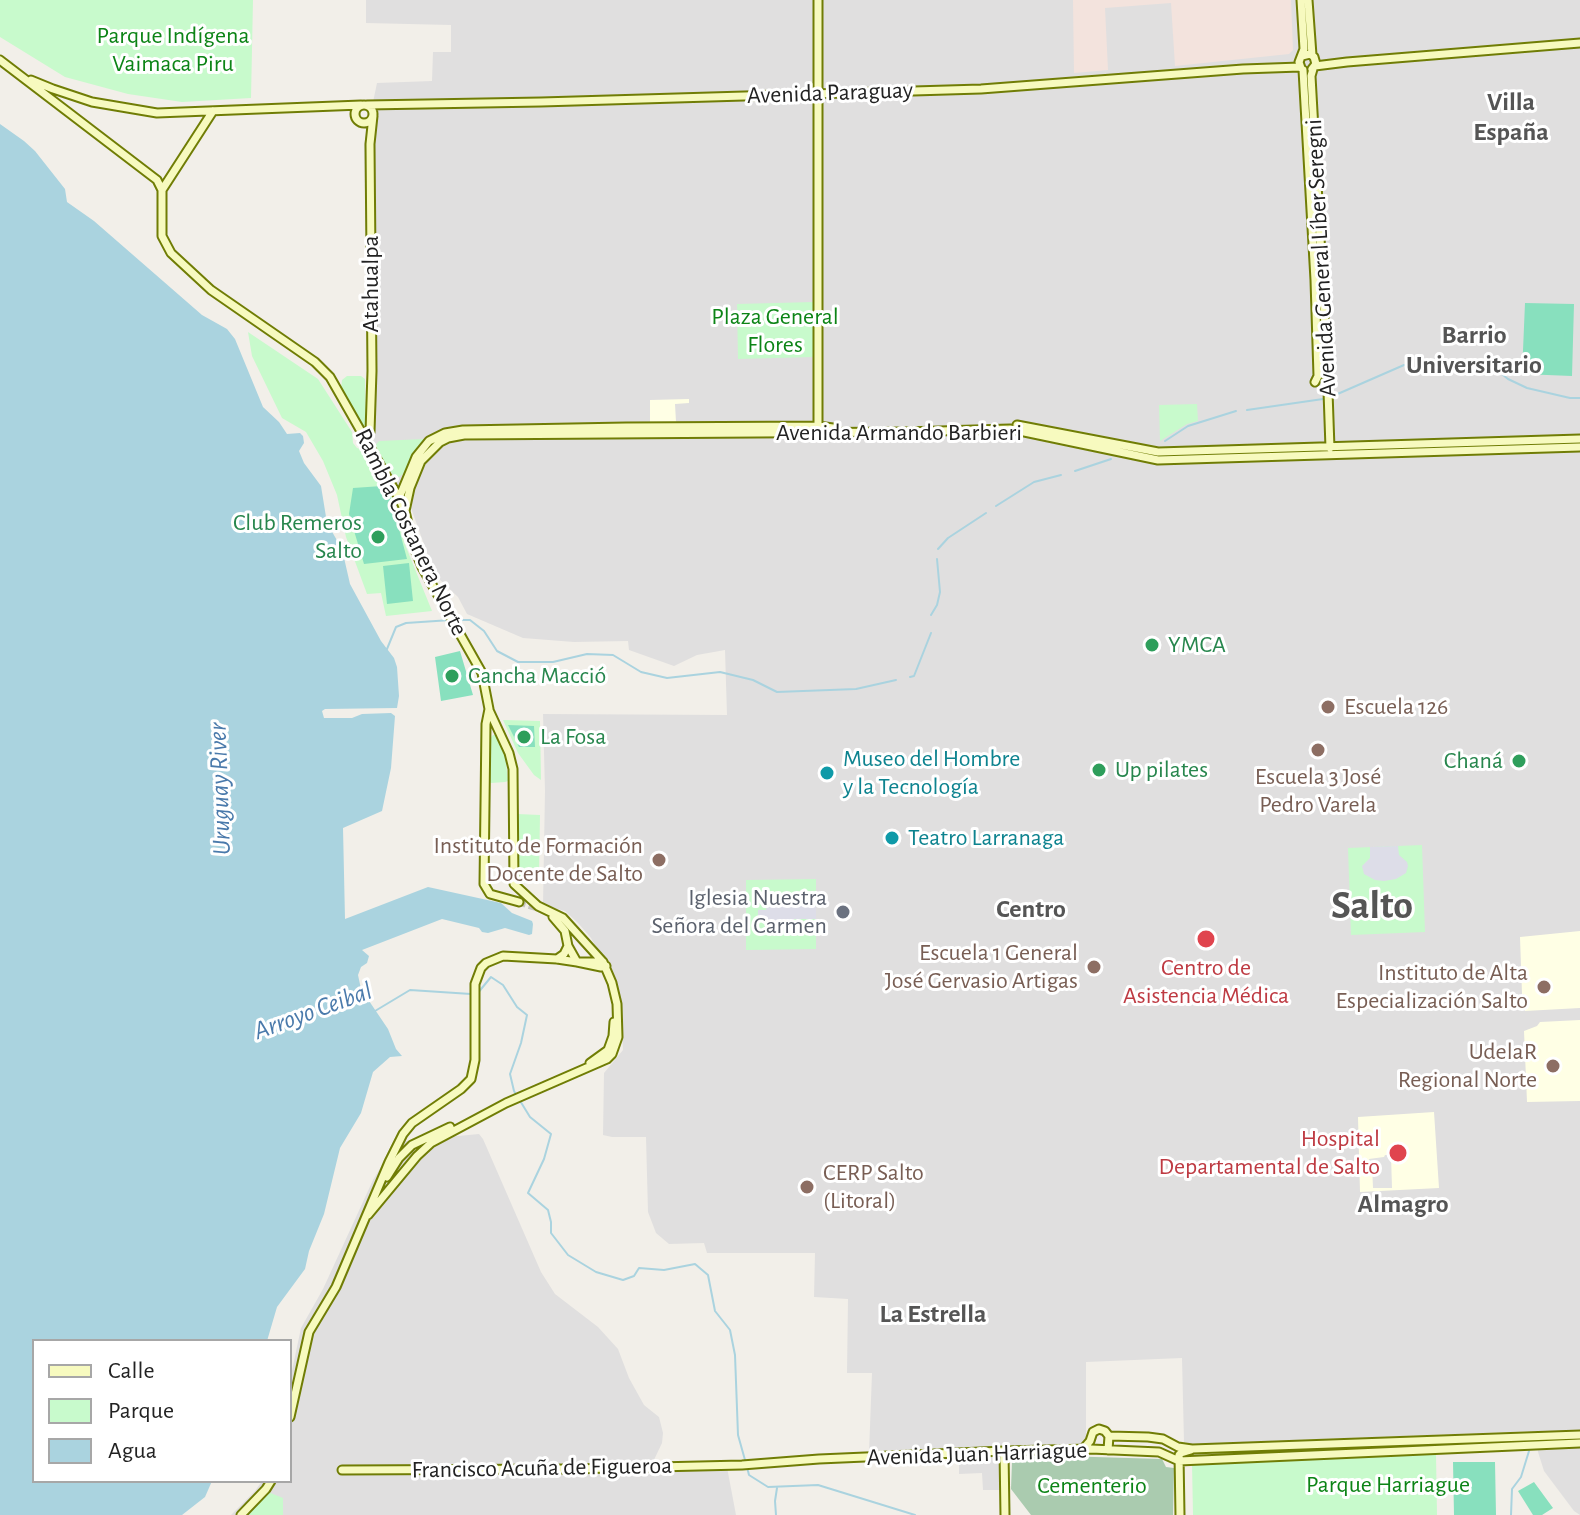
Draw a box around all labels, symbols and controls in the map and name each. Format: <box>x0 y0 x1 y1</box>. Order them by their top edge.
park label: Parque Indígena Vaimaca Piru <box>97 22 249 78</box>
street label: Avenida Paraguay <box>746 76 914 110</box>
district label: Villa España <box>1473 86 1549 148</box>
street label: Avenida General Líber Seregni <box>1299 118 1343 398</box>
street label: Atahualpa <box>357 235 385 333</box>
park label: Plaza General Flores <box>711 303 839 359</box>
district label: Barrio Universitario <box>1406 319 1542 380</box>
street label: Avenida Armando Barbieri <box>776 419 1022 447</box>
street label: Rambla Costanera Norte <box>348 424 474 640</box>
place label: Club Remeros Salto <box>233 509 362 565</box>
marker: Club Remeros Salto <box>369 528 387 546</box>
place label: YMCA <box>1168 631 1226 659</box>
marker: YMCA <box>1143 636 1161 654</box>
place label: Cancha Macció <box>468 662 606 690</box>
marker: Cancha Macció <box>443 667 461 685</box>
place label: Escuela 126 <box>1344 693 1448 721</box>
marker: Escuela 126 <box>1319 698 1337 716</box>
water label: Uruguay River <box>202 722 238 856</box>
place label: La Fosa <box>540 723 606 751</box>
marker: La Fosa <box>515 728 533 746</box>
marker: Escuela 3 José Pedro Varela <box>1309 741 1327 759</box>
place label: Museo del Hombre y la Tecnología <box>843 745 1020 801</box>
place label: Chaná <box>1444 747 1503 775</box>
marker: Chaná <box>1510 752 1528 770</box>
place label: Up pilates <box>1115 756 1208 784</box>
marker: Up pilates <box>1090 761 1108 779</box>
place label: Escuela 3 José Pedro Varela <box>1255 763 1381 819</box>
marker: Museo del Hombre y la Tecnología <box>818 764 836 782</box>
place label: Teatro Larranaga <box>908 824 1064 852</box>
marker: Teatro Larranaga <box>883 829 901 847</box>
place label: Instituto de Formación Docente de Salto <box>434 832 643 888</box>
marker: Instituto de Formación Docente de Salto <box>650 851 668 869</box>
district label: Salto <box>1331 882 1413 930</box>
place label: Iglesia Nuestra Señora del Carmen <box>651 884 827 940</box>
district label: Centro <box>996 893 1066 925</box>
marker: Iglesia Nuestra Señora del Carmen <box>834 903 852 921</box>
marker: Centro de Asistencia Médica <box>1195 928 1217 950</box>
place label: Escuela 1 General José Gervasio Artigas <box>885 939 1078 995</box>
place label: Centro de Asistencia Médica <box>1123 954 1289 1010</box>
marker: Escuela 1 General José Gervasio Artigas <box>1085 958 1103 976</box>
place label: Instituto de Alta Especialización Salto <box>1336 959 1528 1015</box>
water label: Arroyo Ceibal <box>250 975 376 1047</box>
marker: Instituto de Alta Especialización Salto <box>1535 978 1553 996</box>
place label: UdelaR Regional Norte <box>1398 1038 1537 1094</box>
marker: UdelaR Regional Norte <box>1544 1057 1562 1075</box>
place label: Hospital Departamental de Salto <box>1158 1125 1380 1181</box>
marker: Hospital Departamental de Salto <box>1387 1142 1409 1164</box>
place label: CERP Salto (Litoral) <box>823 1159 924 1215</box>
marker: CERP Salto (Litoral) <box>798 1178 816 1196</box>
district label: Almagro <box>1357 1188 1449 1220</box>
district label: La Estrella <box>879 1298 987 1330</box>
legend <box>32 1339 292 1483</box>
text: Calle <box>108 1359 155 1383</box>
text: Parque <box>108 1399 174 1423</box>
street label: Avenida Juan Harriague <box>866 1436 1088 1472</box>
text: Agua <box>108 1439 157 1463</box>
street label: Francisco Acuña de Figueroa <box>411 1451 673 1485</box>
park label: Parque Harriague <box>1306 1471 1470 1499</box>
park label: Cementerio <box>1037 1472 1147 1500</box>

